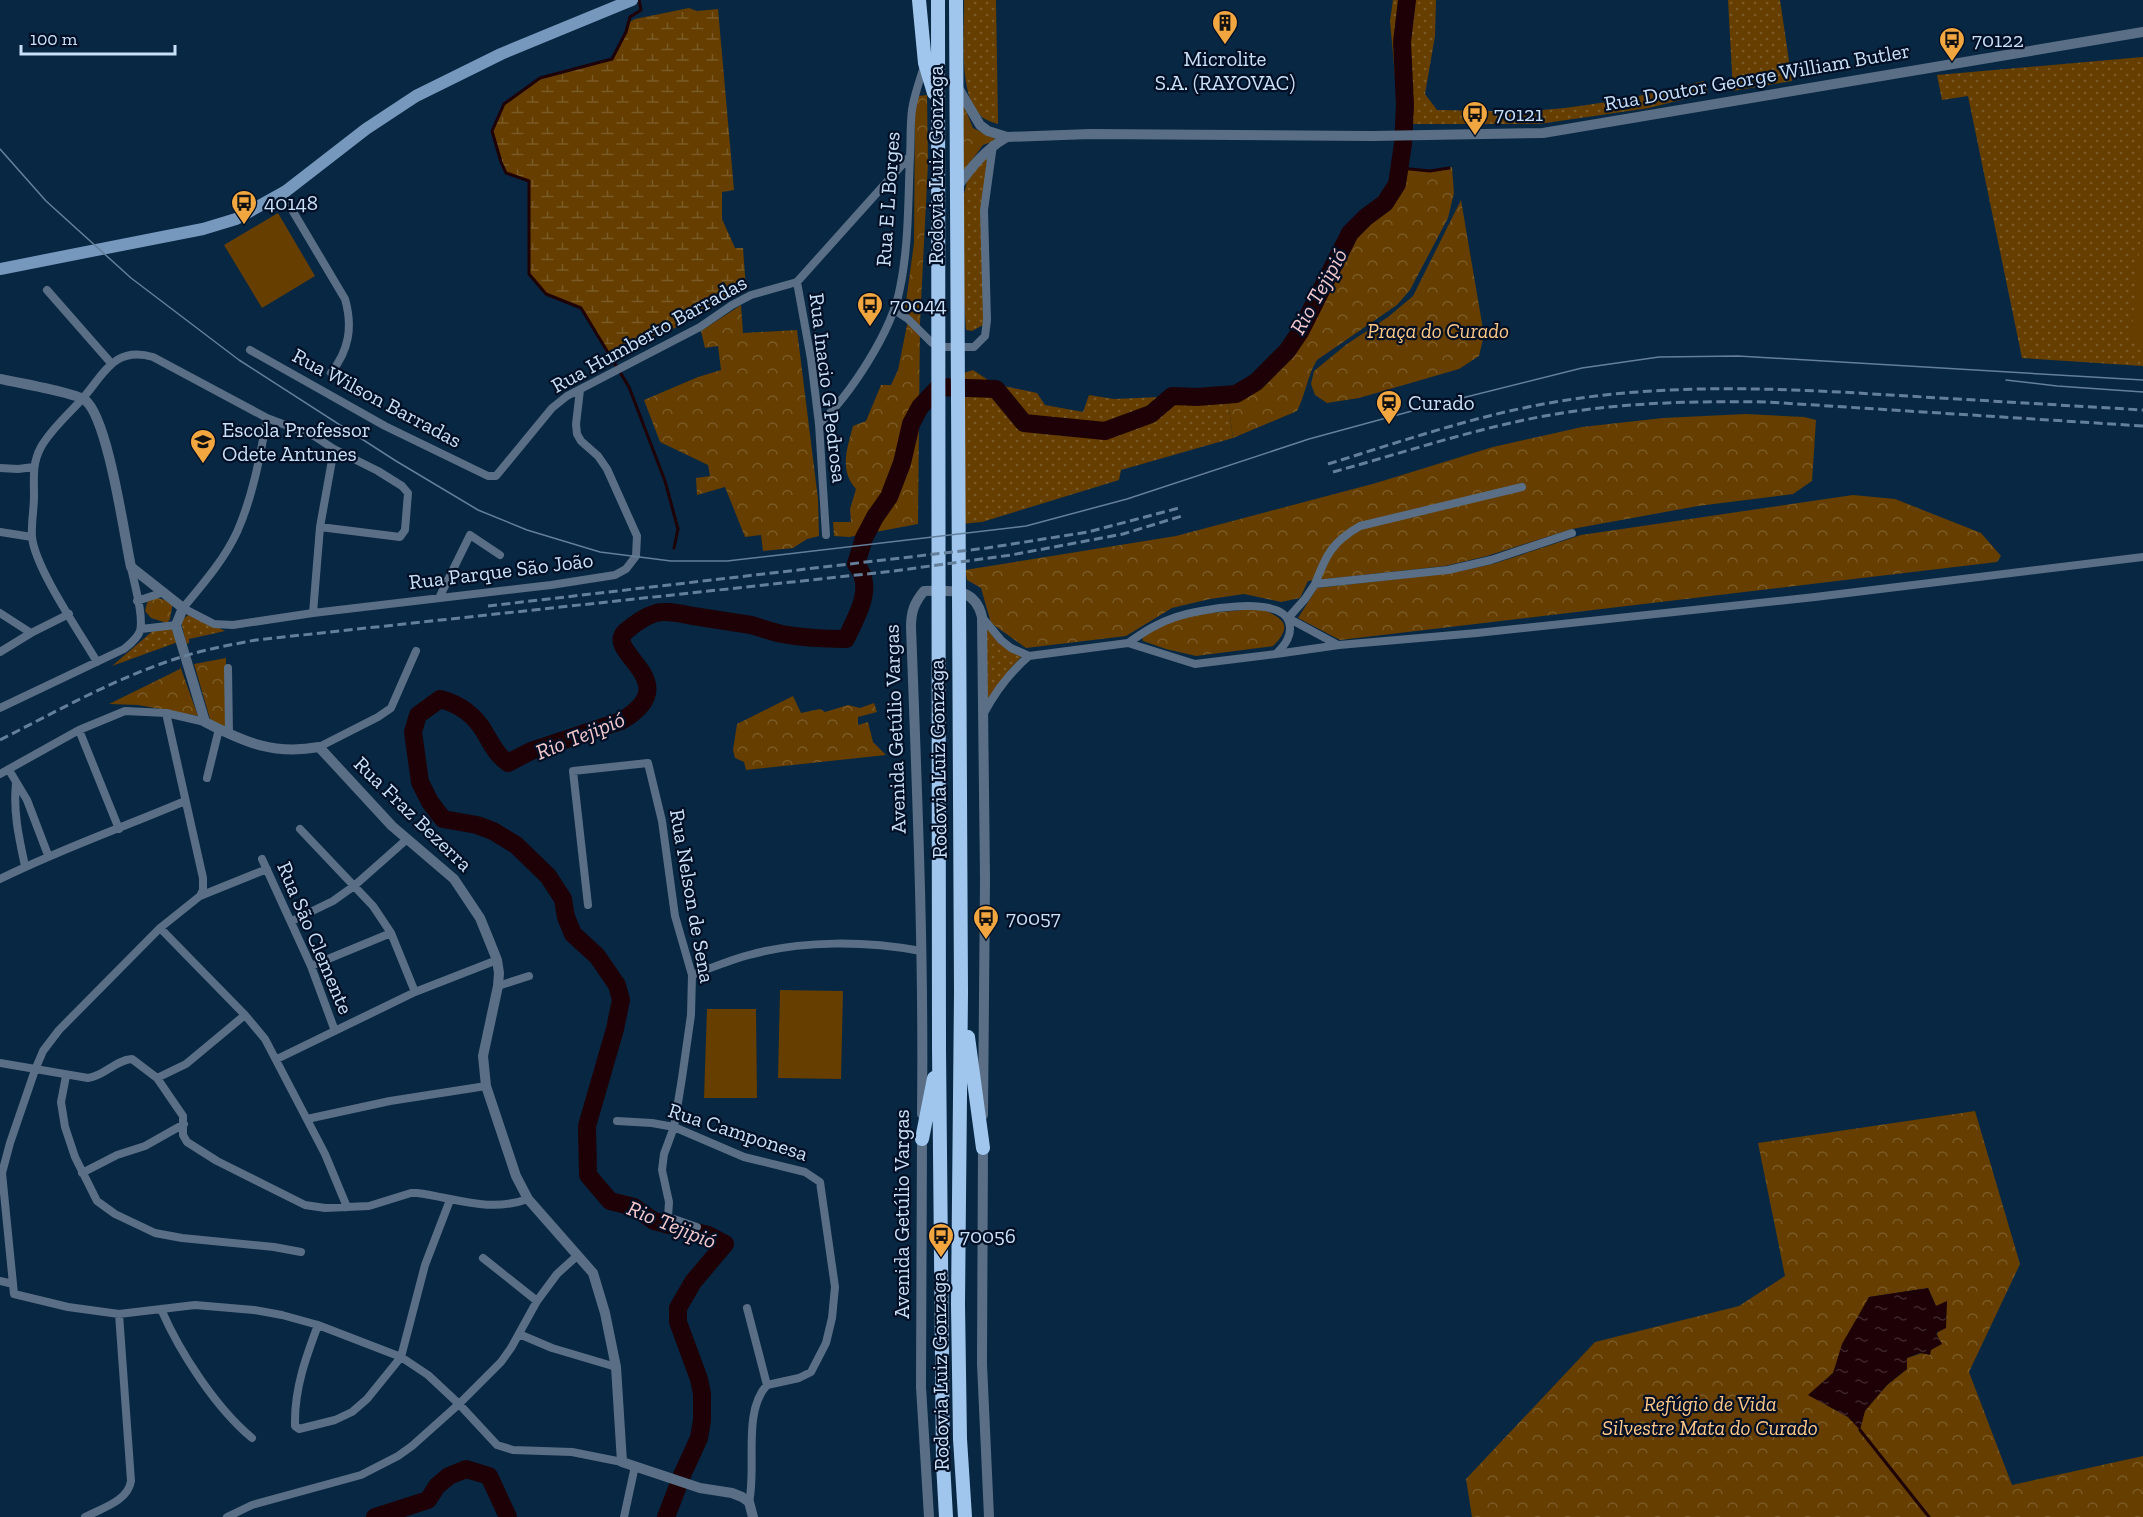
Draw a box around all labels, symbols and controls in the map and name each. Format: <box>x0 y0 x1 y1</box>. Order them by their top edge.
building icon: Microlite S.A. (RAYOVAC) <box>1210 8 1240 46</box>
scale bar <box>21 18 176 56</box>
bus stop icon: 70122 <box>1937 25 1967 63</box>
place label: 70122 <box>1972 27 2024 52</box>
text: 100 m <box>30 28 78 50</box>
street label: Rua Doutor George William Butler <box>1602 37 1912 116</box>
place label: Microlite S.A. (RAYOVAC) <box>1155 46 1295 95</box>
street label: Rodovia Luiz Gonzaga <box>923 65 948 265</box>
bus stop icon: 70121 <box>1460 99 1490 137</box>
place label: 70121 <box>1494 101 1543 126</box>
street label: Rua E L Borges <box>870 131 905 267</box>
bus stop icon: 40148 <box>229 188 259 226</box>
place label: 40148 <box>264 190 318 215</box>
water label: Rio Tejipió <box>1284 244 1353 339</box>
street label: Rua Humberto Barradas <box>547 269 751 398</box>
bus stop icon: 70044 <box>855 290 885 328</box>
street label: Rua Inacio G Pedrosa <box>804 292 853 484</box>
place label: 70044 <box>890 292 947 317</box>
park label: Praça do Curado <box>1367 318 1509 343</box>
street label: Rua Wilson Barradas <box>288 342 466 453</box>
station icon: Curado <box>1374 388 1404 426</box>
place label: Curado <box>1408 390 1475 415</box>
place label: Escola Professor Odete Antunes <box>222 417 371 466</box>
school or university icon: Escola Professor Odete Antunes <box>188 427 218 465</box>
street label: Rua Parque São João <box>407 547 594 594</box>
street label: Avenida Getúlio Vargas <box>878 624 911 834</box>
street label: Rodovia Luiz Gonzaga <box>923 659 952 859</box>
water label: Rio Tejipió <box>532 705 629 766</box>
street label: Rua Fraz Bezerra <box>349 751 478 876</box>
street label: Rua Nelson de Sena <box>665 807 720 985</box>
street label: Rua São Clemente <box>272 858 359 1018</box>
bus stop icon: 70057 <box>971 903 1001 941</box>
place label: 70057 <box>1006 905 1061 930</box>
street label: Rua Camponesa <box>665 1097 811 1166</box>
street label: Avenida Getúlio Vargas <box>889 1109 914 1319</box>
water label: Rio Tejipió <box>623 1194 720 1255</box>
bus stop icon: 70056 <box>926 1221 956 1259</box>
place label: 70056 <box>960 1223 1016 1248</box>
street label: Rodovia Luiz Gonzaga <box>925 1271 954 1471</box>
park label: Refúgio de Vida Silvestre Mata do Curado <box>1602 1391 1818 1440</box>

